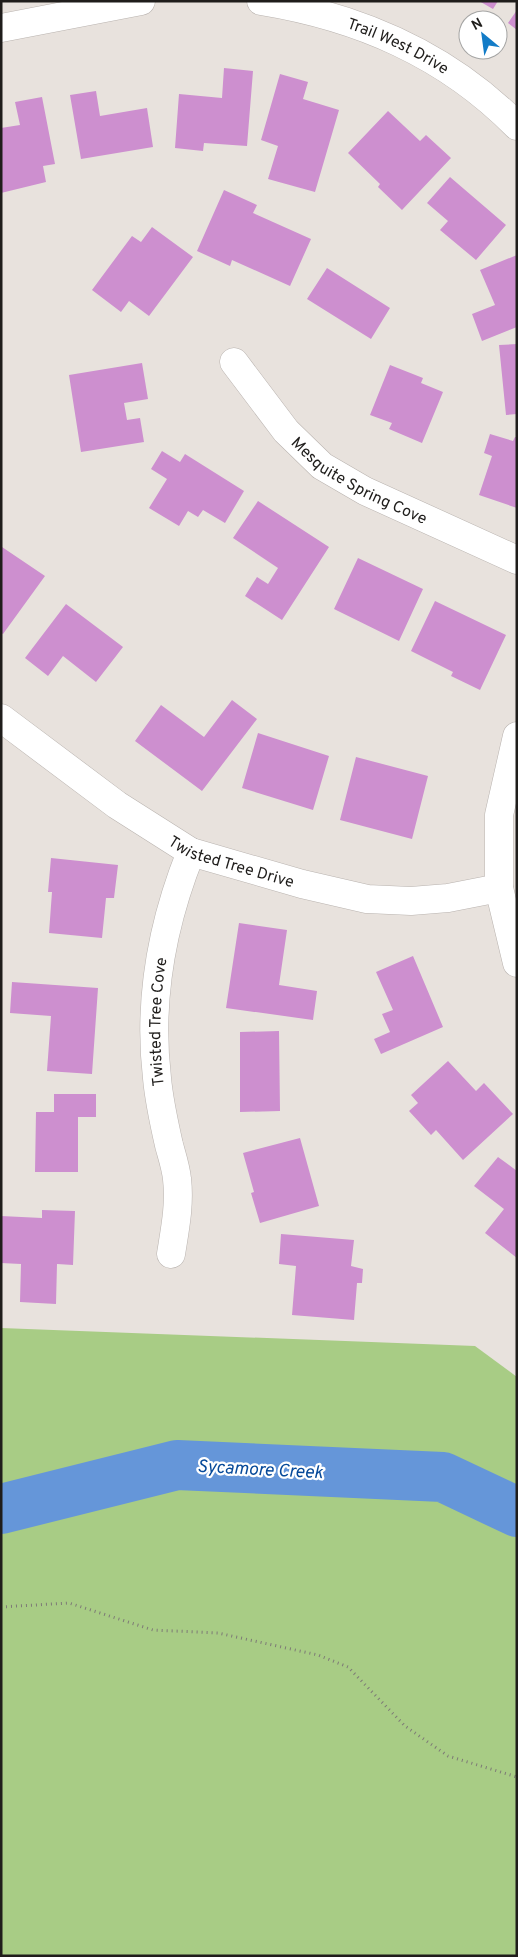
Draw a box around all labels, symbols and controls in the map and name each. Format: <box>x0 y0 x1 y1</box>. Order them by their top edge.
north arrow <box>458 10 508 60</box>
street label: Trail West Drive <box>344 15 452 80</box>
text: N <box>469 15 486 35</box>
street label: Mesquite Spring Cove <box>286 433 430 530</box>
street label: Twisted Tree Drive <box>164 832 296 893</box>
street label: Twisted Tree Cove <box>146 956 173 1087</box>
water label: Sycamore Creek <box>196 1456 324 1485</box>

